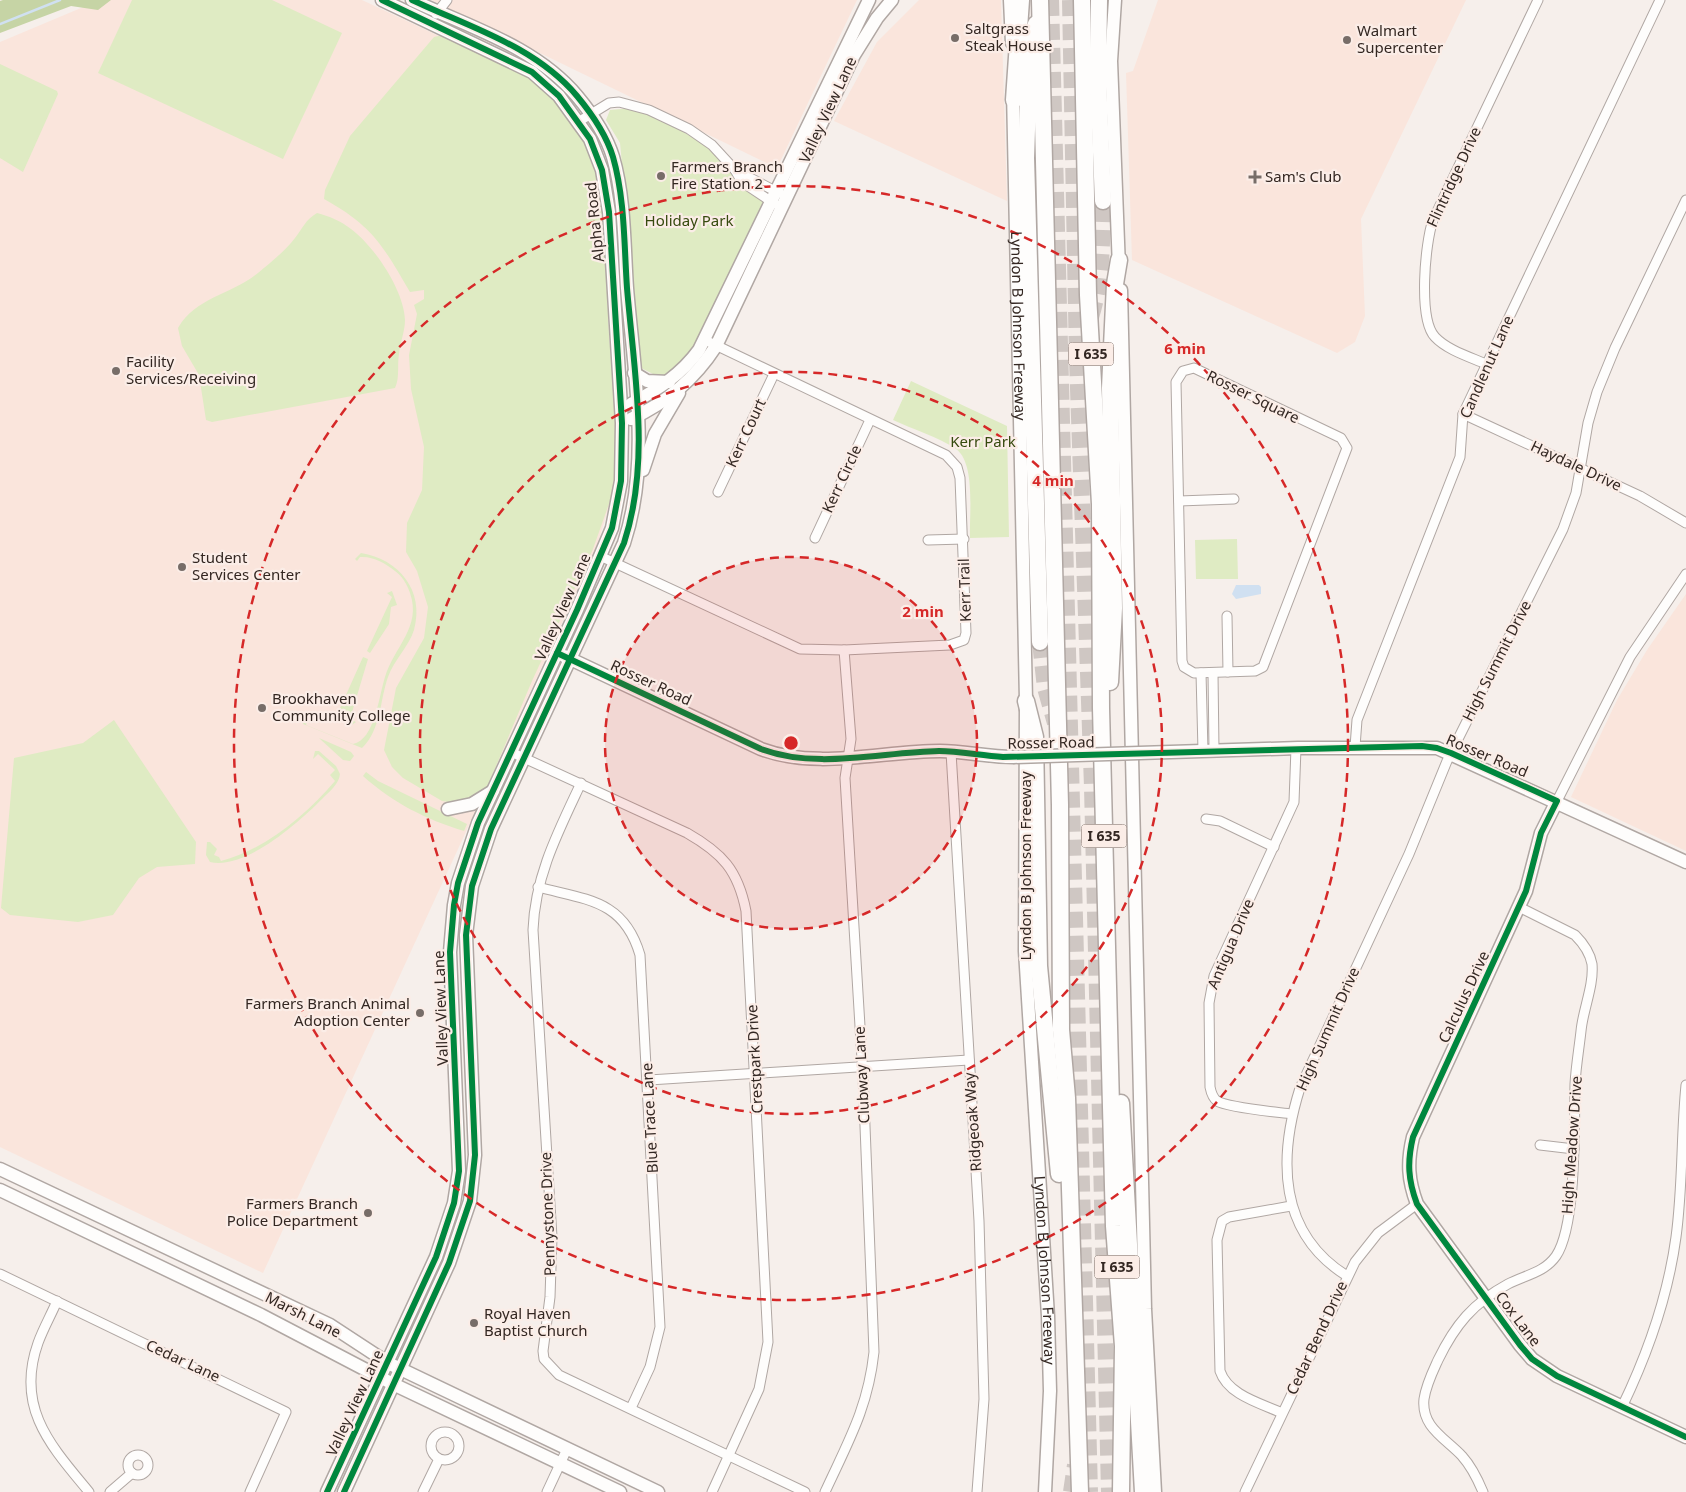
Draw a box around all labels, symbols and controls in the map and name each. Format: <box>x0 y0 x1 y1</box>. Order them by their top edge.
place label: Saltgrass Steak House <box>965 18 1053 55</box>
place label: Walmart Supercenter <box>1357 20 1443 57</box>
marker: Saltgrass Steak House <box>949 32 961 44</box>
marker: Walmart Supercenter <box>1341 34 1353 46</box>
street label: Valley View Lane <box>794 53 861 166</box>
street label: Flintridge Drive <box>1421 123 1485 230</box>
place label: Farmers Branch Fire Station 2 <box>671 156 783 193</box>
place label: Sam's Club <box>1265 166 1341 186</box>
marker: Farmers Branch Fire Station 2 <box>655 170 667 182</box>
marker: Sam's Club <box>1249 171 1261 183</box>
street label: Alpha Road <box>580 181 608 263</box>
park label: Holiday Park <box>645 210 733 230</box>
street label: Lyndon B Johnson Freeway <box>1007 231 1031 421</box>
street label: Candlenut Lane <box>1454 312 1518 421</box>
text: 6 min <box>1164 338 1206 358</box>
road number: I 635 <box>1068 342 1114 366</box>
place label: Facility Services/Receiving <box>126 351 256 388</box>
marker: Facility Services/Receiving <box>110 365 122 377</box>
street label: Rosser Square <box>1204 365 1303 427</box>
street label: Kerr Court <box>721 395 770 470</box>
park label: Kerr Park <box>950 431 1016 451</box>
street label: Haydale Drive <box>1528 435 1625 495</box>
street label: Kerr Circle <box>817 441 866 516</box>
text: 4 min <box>1032 470 1074 490</box>
place label: Student Services Center <box>192 547 300 584</box>
street label: Valley View Lane <box>530 550 595 663</box>
street label: Kerr Trail <box>953 558 975 622</box>
marker: Student Services Center <box>176 561 188 573</box>
street label: High Summit Drive <box>1457 597 1535 724</box>
text: 2 min <box>902 601 944 621</box>
street label: Rosser Road <box>608 655 695 710</box>
place label: Brookhaven Community College <box>272 688 410 725</box>
marker: Brookhaven Community College <box>256 702 268 714</box>
street label: Rosser Road <box>1443 729 1532 781</box>
street label: Rosser Road <box>1007 731 1095 753</box>
centre of rings <box>782 734 800 752</box>
street label: Lyndon B Johnson Freeway <box>1015 771 1035 961</box>
road number: I 635 <box>1082 824 1126 848</box>
street label: Antigua Drive <box>1202 895 1258 992</box>
street label: Calculus Drive <box>1433 947 1493 1046</box>
street label: Valley View Lane <box>428 950 452 1066</box>
street label: High Summit Drive <box>1291 964 1363 1094</box>
place label: Farmers Branch Animal Adoption Center <box>245 993 410 1030</box>
street label: Crestpark Drive <box>741 1004 767 1114</box>
marker: Farmers Branch Animal Adoption Center <box>414 1007 426 1019</box>
street label: Clubway Lane <box>848 1026 874 1124</box>
street label: Blue Trace Lane <box>636 1062 662 1174</box>
street label: Ridgeoak Way <box>959 1072 985 1172</box>
street label: High Meadow Drive <box>1556 1075 1586 1215</box>
street label: Pennystone Drive <box>535 1152 559 1276</box>
street label: Lyndon B Johnson Freeway <box>1030 1175 1060 1365</box>
place label: Farmers Branch Police Department <box>227 1193 359 1230</box>
marker: Farmers Branch Police Department <box>362 1207 374 1219</box>
road number: I 635 <box>1094 1256 1140 1278</box>
street label: Cedar Bend Drive <box>1281 1277 1351 1398</box>
street label: Marsh Lane <box>262 1286 345 1342</box>
street label: Cox Lane <box>1492 1287 1546 1350</box>
place label: Royal Haven Baptist Church <box>484 1303 588 1340</box>
marker: Royal Haven Baptist Church <box>468 1317 480 1329</box>
street label: Cedar Lane <box>143 1334 224 1386</box>
street label: Valley View Lane <box>321 1346 388 1459</box>

